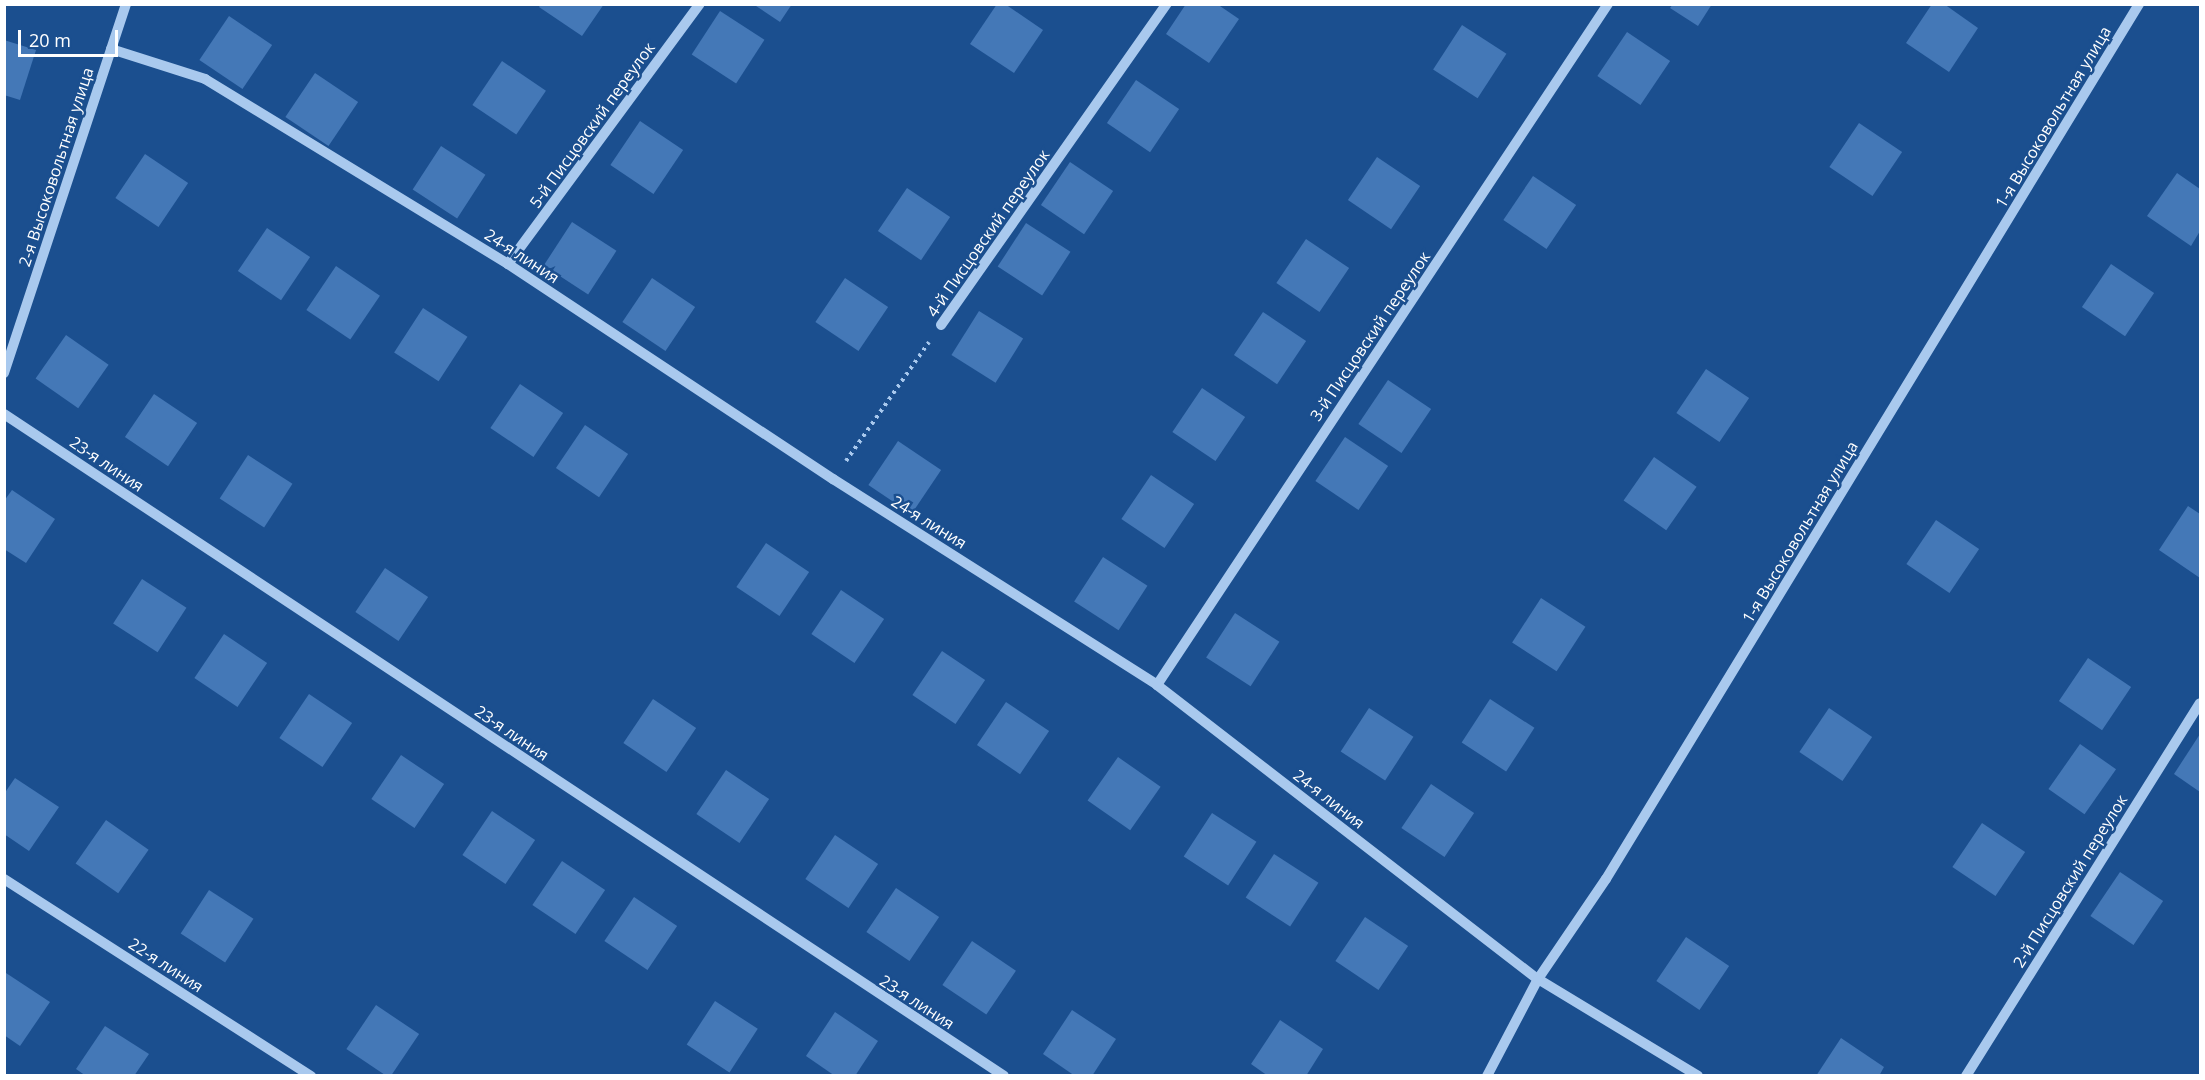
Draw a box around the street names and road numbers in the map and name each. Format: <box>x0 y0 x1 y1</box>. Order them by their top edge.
street label: 1-я Высоковольтная улица <box>1991 23 2115 211</box>
street label: 5-й Писцовский переулок <box>525 38 659 212</box>
street label: 2-я Высоковольтная улица <box>15 65 97 269</box>
street label: 4-й Писцовский переулок <box>923 146 1053 320</box>
street label: 24-я линия <box>481 225 563 287</box>
street label: 3-й Писцовский переулок <box>1306 248 1434 424</box>
street label: 23-я линия <box>66 432 148 496</box>
street label: 1-я Высоковольтная улица <box>1738 438 1862 626</box>
street label: 24-я линия <box>888 491 970 553</box>
street label: 23-я линия <box>471 701 553 765</box>
street label: 24-я линия <box>1290 765 1368 833</box>
street label: 2-й Писцовский переулок <box>2009 791 2131 971</box>
street label: 22-я линия <box>125 934 207 996</box>
street label: 23-я линия <box>876 971 958 1033</box>

